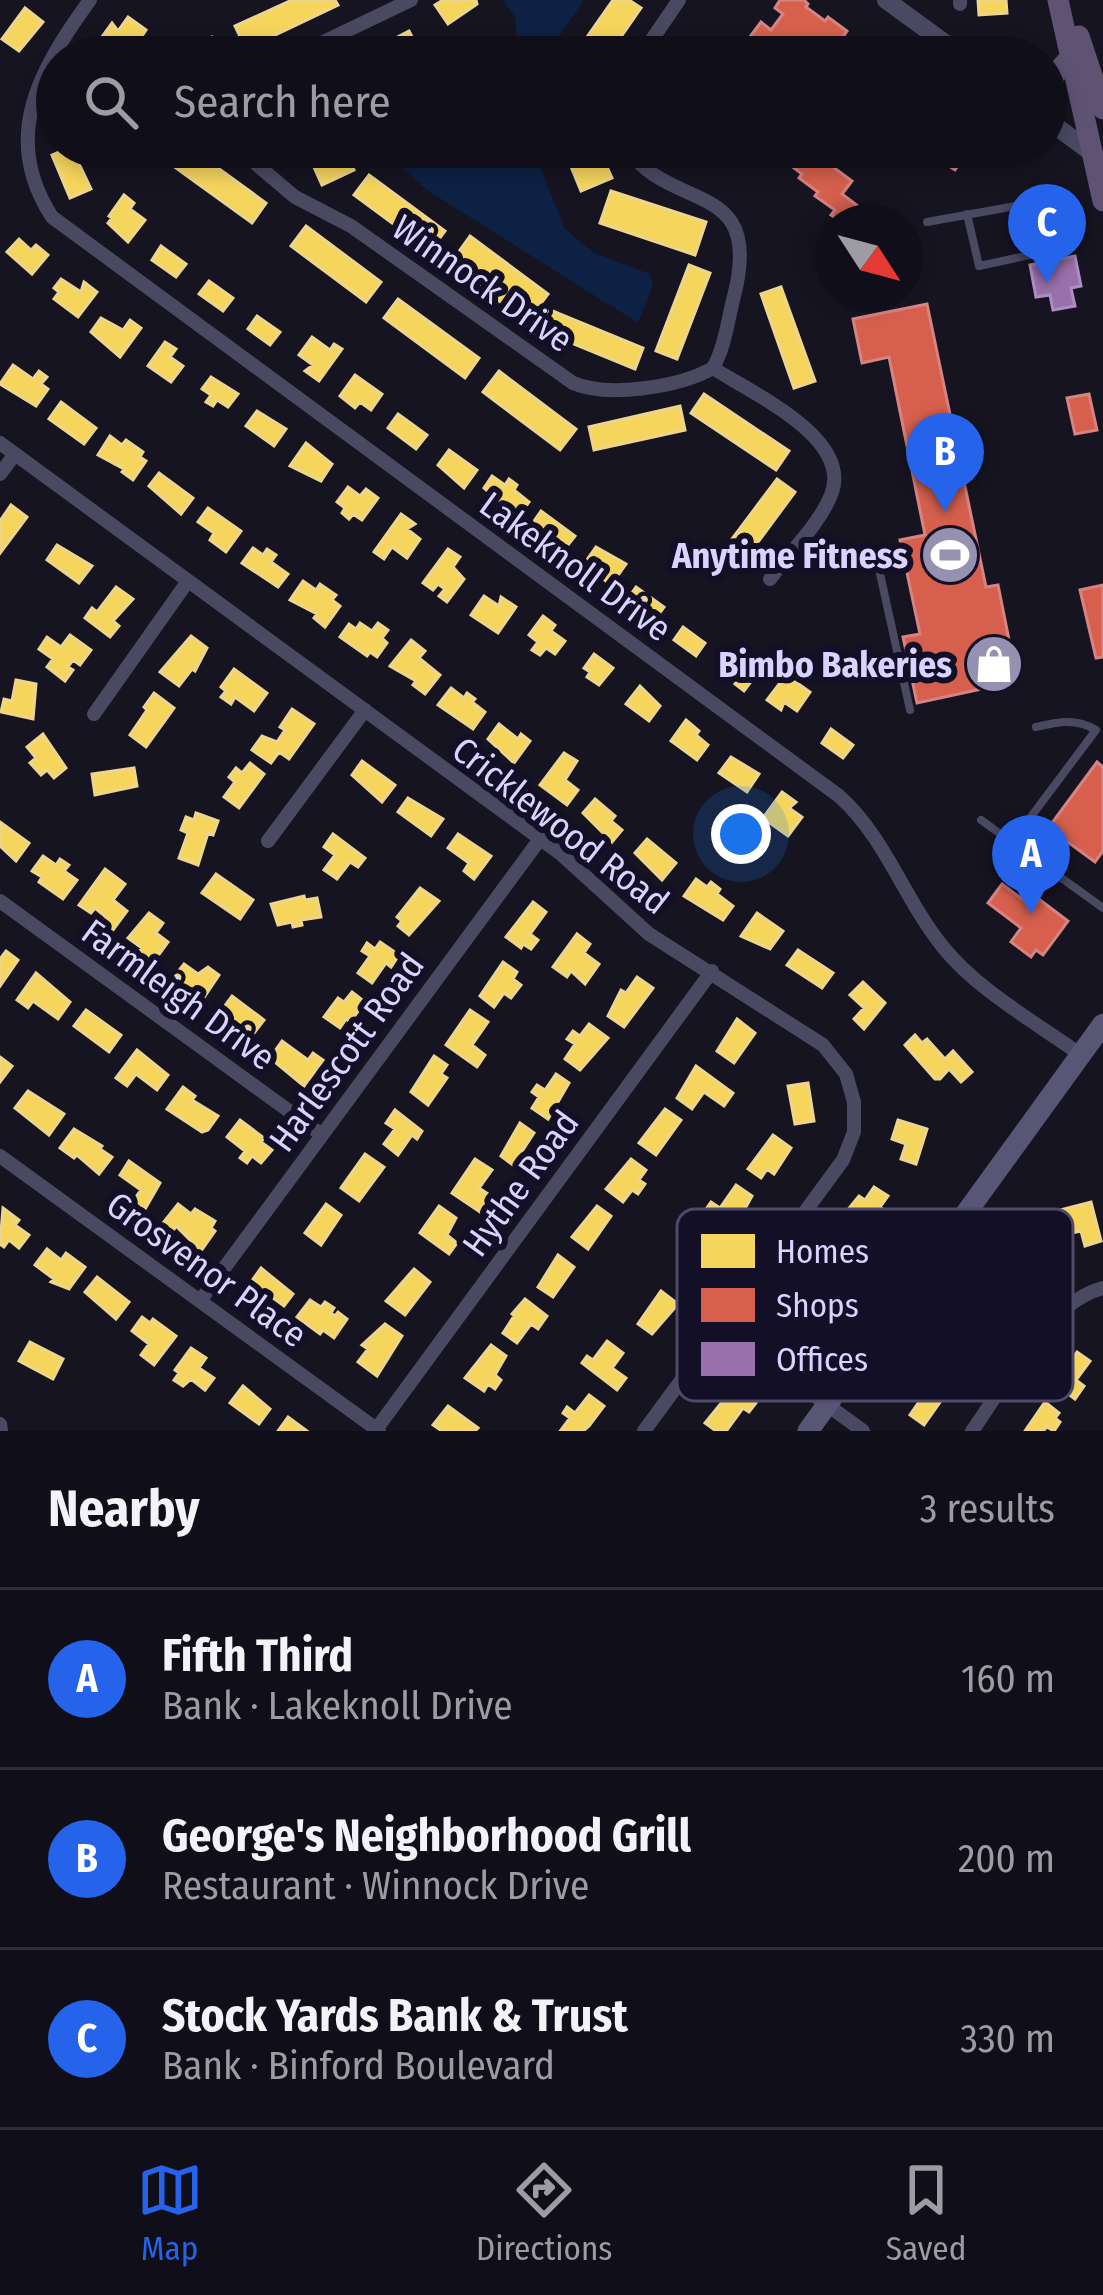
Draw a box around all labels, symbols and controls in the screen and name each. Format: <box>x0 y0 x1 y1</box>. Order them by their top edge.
search box <box>36 36 1067 168</box>
icon: search <box>78 69 144 135</box>
text: Search here <box>174 75 391 129</box>
pin: C <box>1008 184 1086 283</box>
north arrow <box>815 204 923 312</box>
street label: Winnock Drive <box>384 206 581 362</box>
pin: B <box>906 413 984 512</box>
street label: Lakeknoll Drive <box>471 483 680 651</box>
sports icon: Anytime Fitness <box>919 524 981 586</box>
place label: Anytime Fitness <box>671 534 908 578</box>
shop icon: Bimbo Bakeries <box>963 633 1025 695</box>
place label: Bimbo Bakeries <box>718 643 952 687</box>
street label: Cricklewood Road <box>443 728 677 924</box>
your location <box>711 804 771 864</box>
pin: A <box>992 815 1070 914</box>
street label: Farmleigh Drive <box>73 910 284 1080</box>
street label: Harlescott Road <box>260 945 434 1160</box>
street label: Hythe Road <box>453 1102 588 1265</box>
street label: Grosvenor Place <box>98 1182 315 1357</box>
legend <box>677 1209 1073 1401</box>
text: Homes <box>776 1232 869 1272</box>
text: Shops <box>776 1286 859 1326</box>
text: Offices <box>776 1340 868 1380</box>
text: Nearby <box>48 1478 200 1540</box>
text: 3 results <box>920 1486 1055 1532</box>
text: Fifth Third <box>162 1629 353 1683</box>
text: A <box>76 1656 98 1702</box>
text: 160 m <box>961 1656 1055 1702</box>
text: Bank · Lakeknoll Drive <box>162 1683 513 1729</box>
text: George's Neighborhood Grill <box>162 1809 691 1863</box>
text: B <box>76 1836 98 1882</box>
text: 200 m <box>958 1836 1055 1882</box>
text: Restaurant · Winnock Drive <box>162 1863 589 1909</box>
text: Stock Yards Bank & Trust <box>162 1989 628 2043</box>
text: C <box>77 2016 97 2062</box>
text: 330 m <box>960 2016 1055 2062</box>
text: Bank · Binford Boulevard <box>162 2043 555 2089</box>
tab: Map <box>137 2157 203 2269</box>
tab: Directions <box>476 2157 612 2269</box>
tab: Saved <box>886 2157 966 2269</box>

